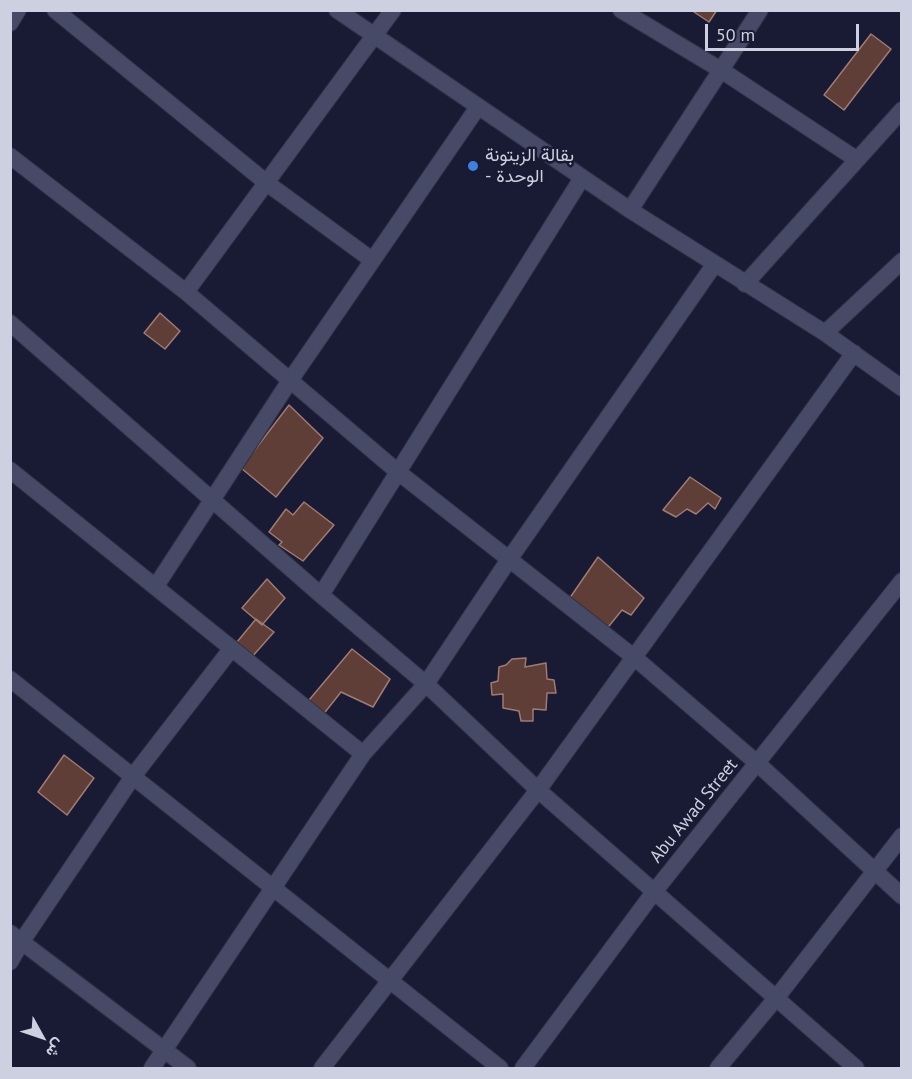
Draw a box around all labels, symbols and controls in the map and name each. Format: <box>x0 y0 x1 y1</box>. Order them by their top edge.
scale bar <box>708 12 862 50</box>
text: 50 m <box>716 23 755 46</box>
place label: بقالة الزيتونة - الوحدة <box>485 145 574 188</box>
marker: بقالة الزيتونة - الوحدة <box>466 159 480 173</box>
street label: Abu Awad Street <box>645 755 743 867</box>
north arrow <box>12 1007 72 1067</box>
text: ش <box>42 1035 70 1062</box>

